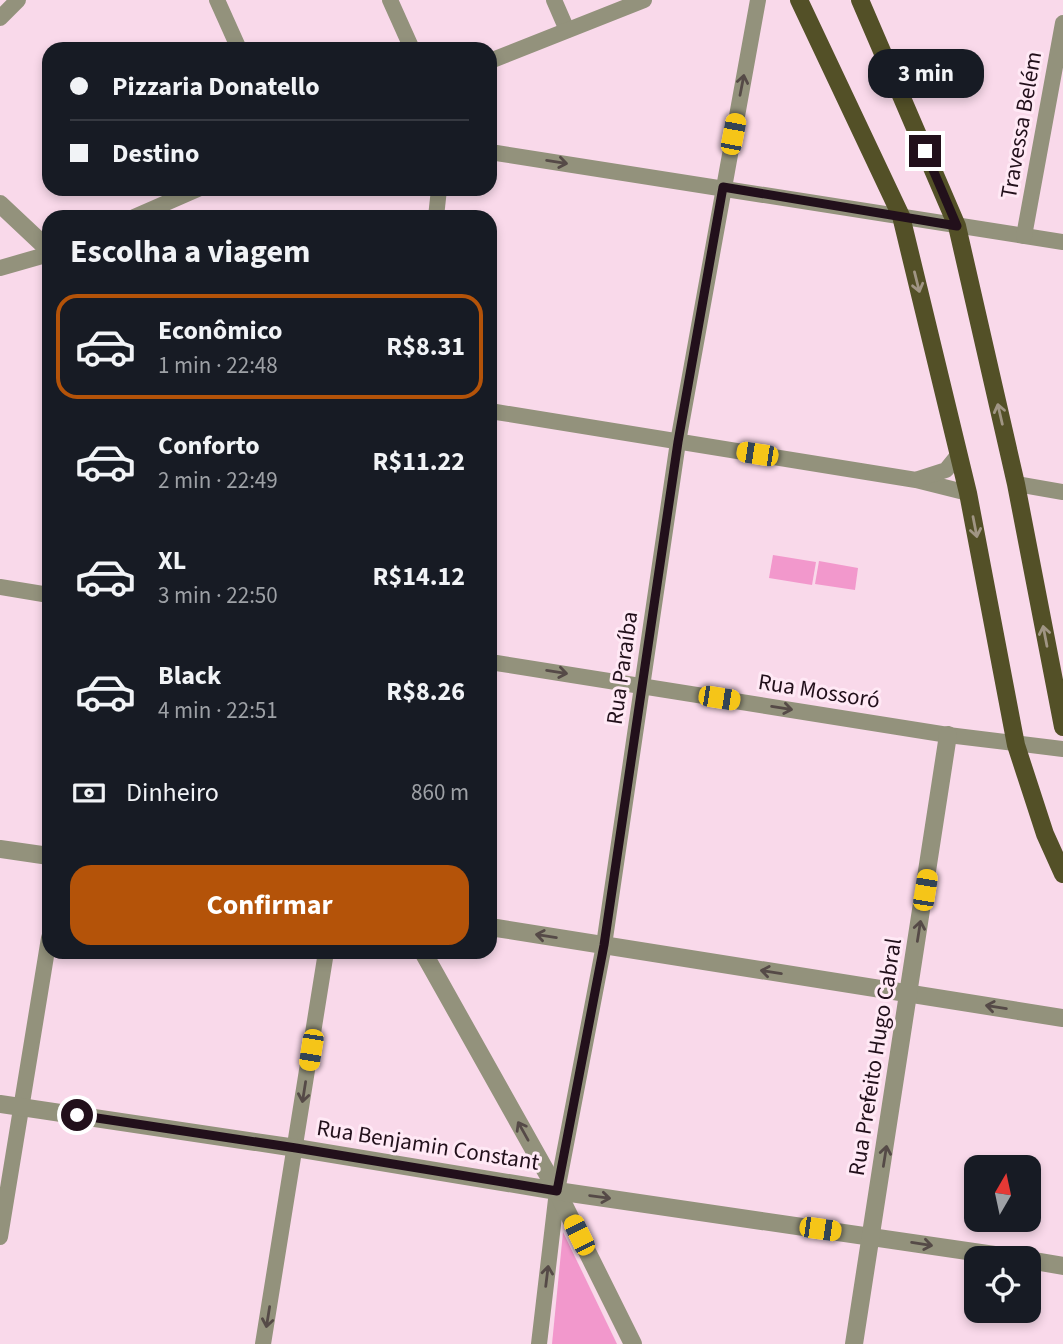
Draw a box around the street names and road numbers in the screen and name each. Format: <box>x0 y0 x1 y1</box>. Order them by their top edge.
street label: Travessa Belém <box>992 49 1050 201</box>
street label: Rua Paraíba <box>598 609 646 727</box>
street label: Rua Mossoró <box>756 665 882 717</box>
street label: Rua Prefeito Hugo Cabral <box>840 936 910 1178</box>
street label: Rua Benjamin Constant <box>314 1111 542 1179</box>

